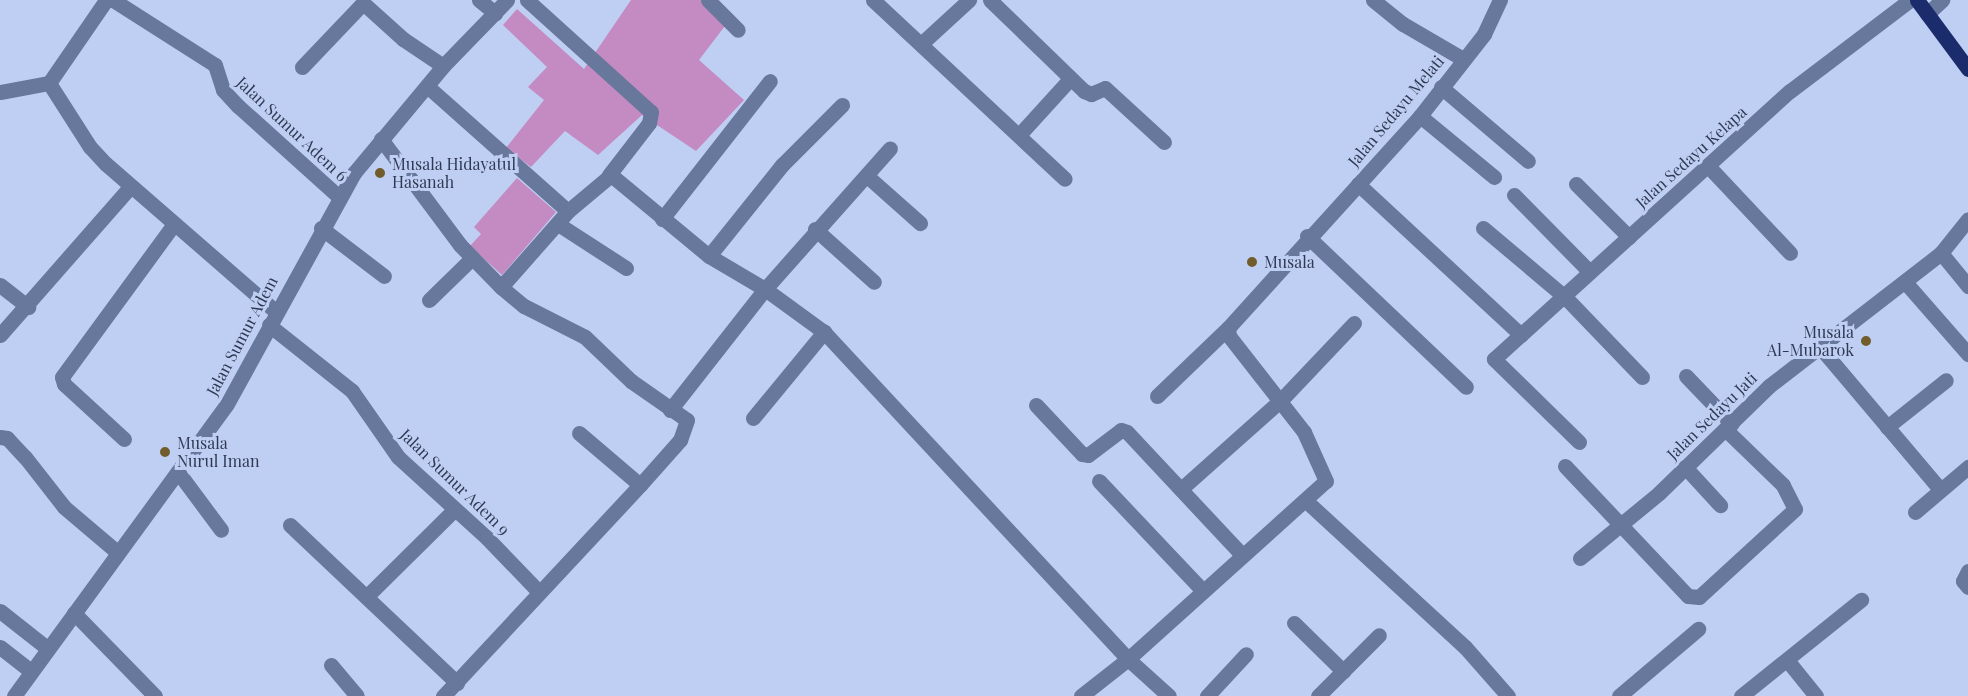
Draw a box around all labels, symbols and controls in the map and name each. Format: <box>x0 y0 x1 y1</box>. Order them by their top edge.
street label: Jalan Sedayu Melati <box>1344 52 1448 170</box>
street label: Jalan Sumur Adem 6 <box>232 72 352 186</box>
street label: Jalan Sedayu Kelapa <box>1632 102 1750 212</box>
place label: Musala Hidayatul Hasanah <box>392 154 516 192</box>
marker: Musala Hidayatul Hasanah <box>373 166 387 180</box>
place label: Musala <box>1264 252 1315 272</box>
marker: Musala <box>1245 255 1259 269</box>
street label: Jalan Sumur Adem <box>202 273 282 399</box>
place label: Musala Al-Mubarok <box>1767 322 1854 360</box>
marker: Musala Al-Mubarok <box>1859 334 1873 348</box>
street label: Jalan Sedayu Jati <box>1663 368 1761 464</box>
street label: Jalan Sumur Adem 9 <box>396 425 514 539</box>
place label: Musala Nurul Iman <box>177 433 259 471</box>
marker: Musala Nurul Iman <box>158 445 172 459</box>

